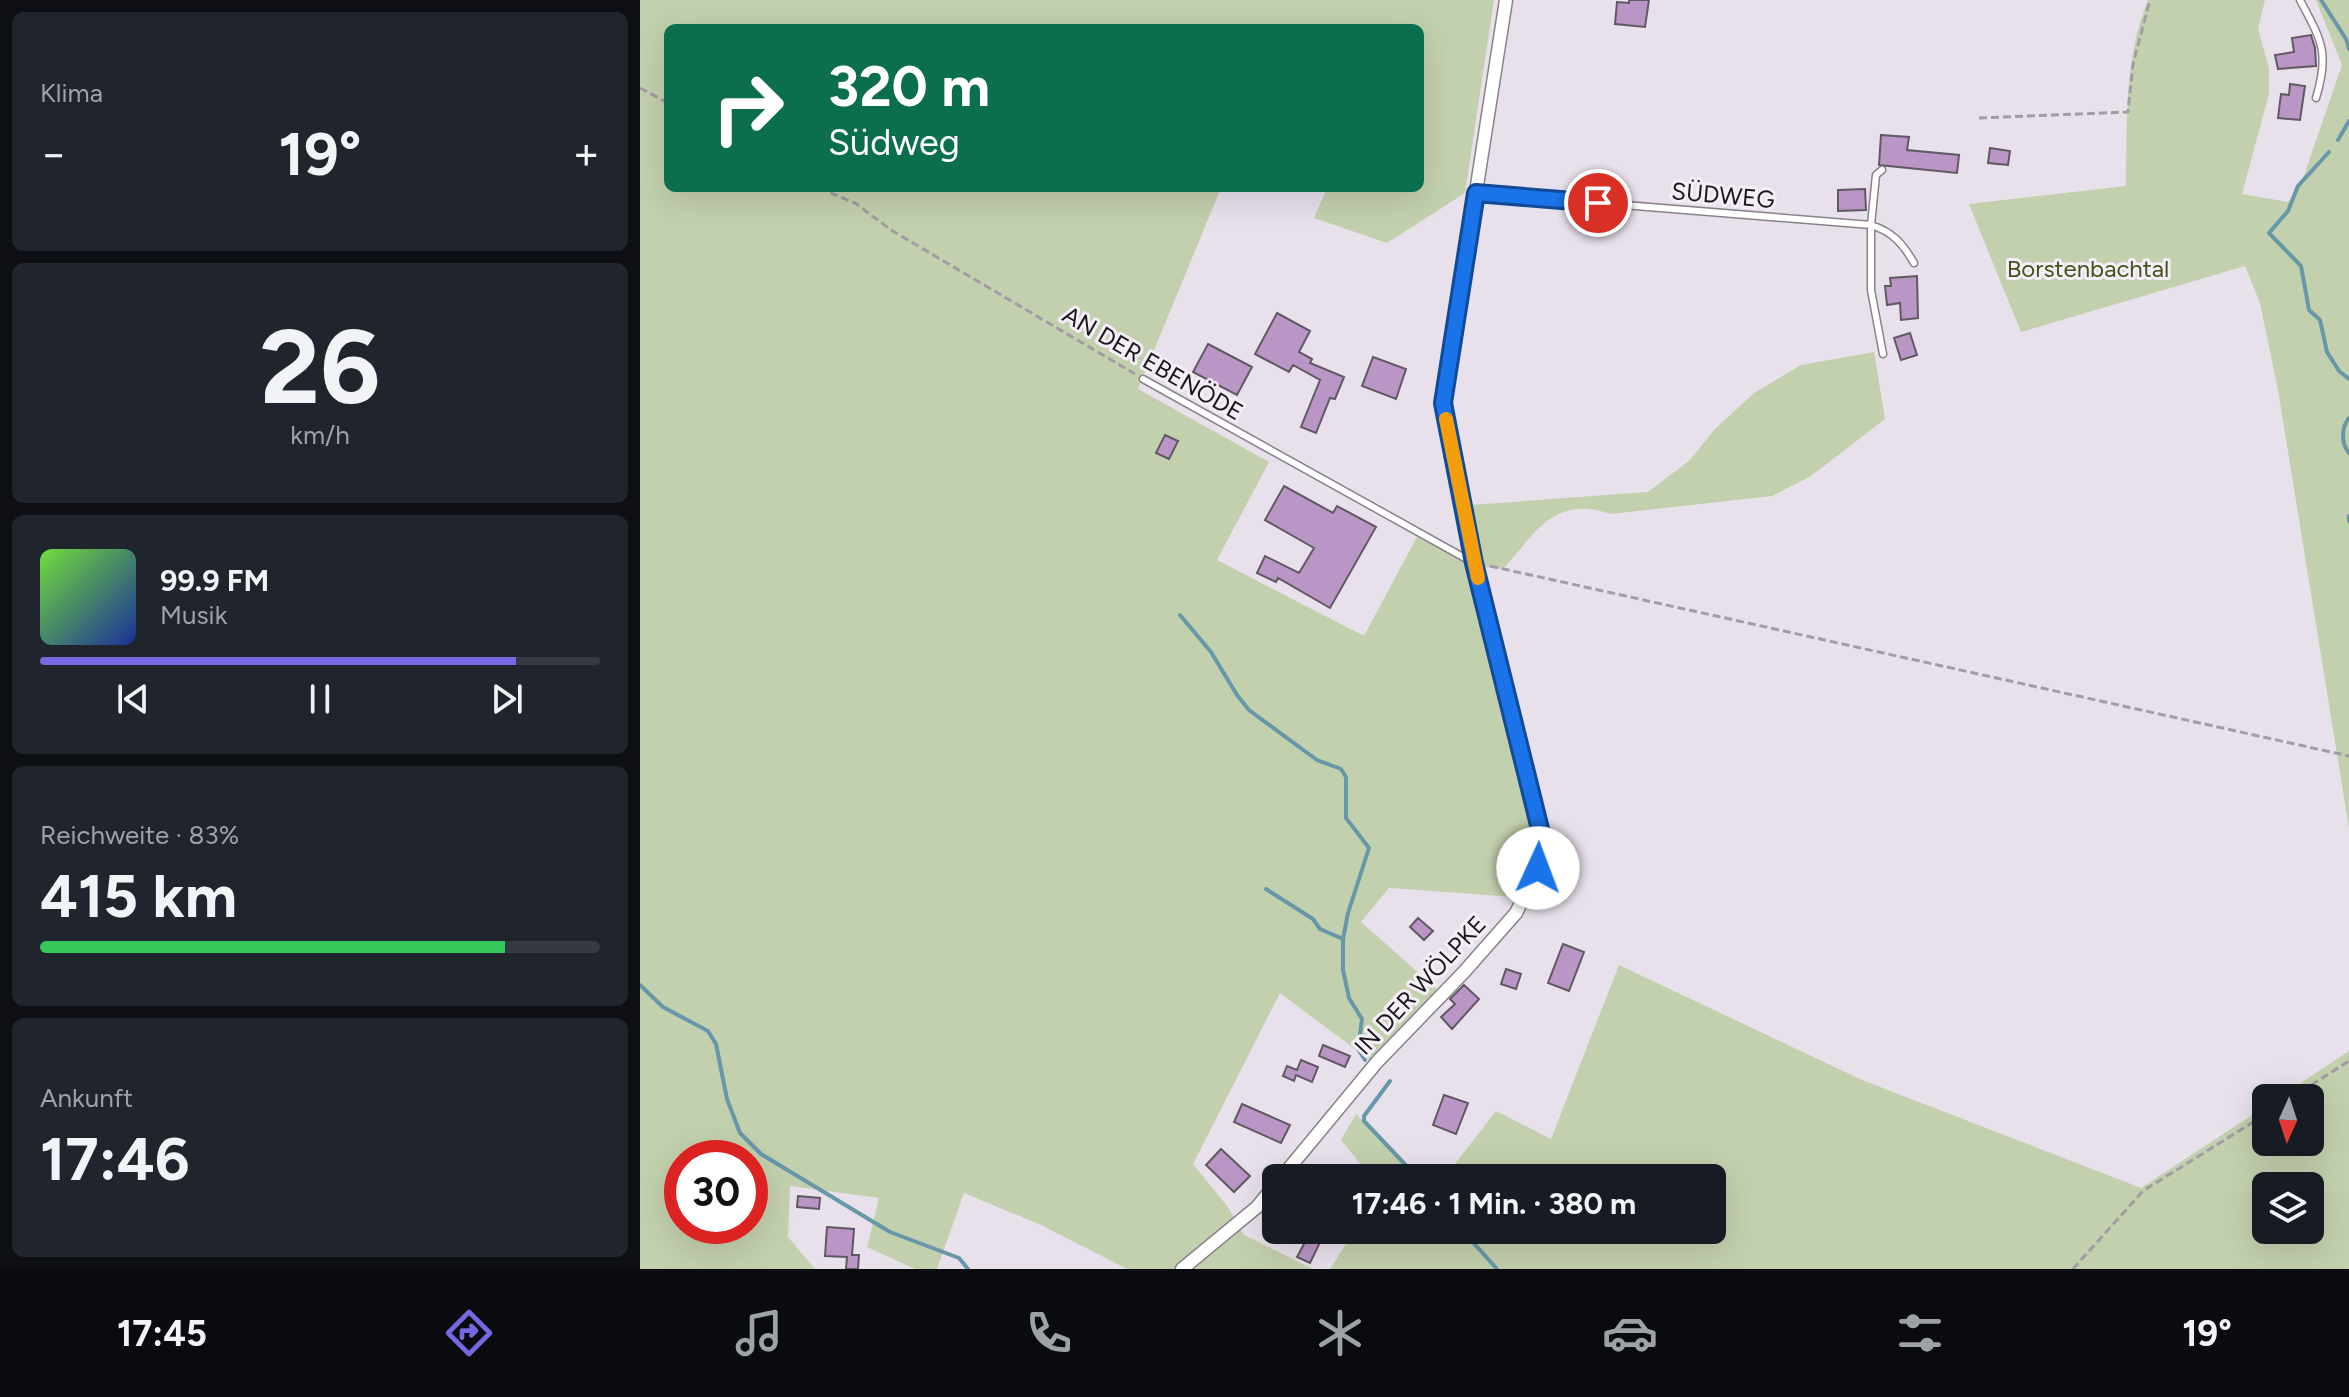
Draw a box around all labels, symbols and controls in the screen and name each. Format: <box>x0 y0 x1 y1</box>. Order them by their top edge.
text: 320 m <box>828 53 990 120</box>
icon: right <box>696 56 800 160</box>
text: Klima <box>40 77 103 109</box>
text: 19° <box>279 118 361 190</box>
text: Südweg <box>828 121 960 164</box>
text: − <box>40 127 67 180</box>
text: + <box>573 127 600 180</box>
pin <box>1564 169 1632 237</box>
street label: SÜDWEG <box>1670 176 1776 214</box>
icon: arrive <box>1576 181 1620 225</box>
park label: Borstenbachtal <box>2007 254 2169 283</box>
street label: AN DER EBENÖDE <box>1058 300 1248 426</box>
text: 26 <box>260 304 380 429</box>
text: km/h <box>290 419 350 451</box>
text: 99.9 FM <box>160 562 269 599</box>
text: Musik <box>160 599 227 631</box>
icon: previous <box>111 677 155 721</box>
icon: pause <box>298 677 342 721</box>
icon: next <box>485 677 529 721</box>
text: Reichweite · 83% <box>40 819 239 851</box>
position arrow <box>1496 826 1580 910</box>
text: 415 km <box>40 860 237 932</box>
street label: IN DER WÖLPKE <box>1348 909 1492 1061</box>
text: Ankunft <box>40 1082 133 1114</box>
north arrow <box>2252 1084 2324 1156</box>
map controls <box>2252 1084 2324 1244</box>
text: 17:46 <box>40 1123 190 1195</box>
speed limit sign: 30 <box>664 1140 768 1244</box>
button: layers <box>2252 1172 2324 1244</box>
text: 17:46 · 1 Min. · 380 m <box>1352 1185 1636 1222</box>
icon: directions <box>441 1305 497 1361</box>
icon: music <box>731 1305 787 1361</box>
icon: phone <box>1021 1305 1077 1361</box>
icon: climate <box>1312 1305 1368 1361</box>
icon: car <box>1602 1305 1658 1361</box>
icon: filters <box>1892 1305 1948 1361</box>
text: 17:45 <box>117 1312 207 1355</box>
text: 19° <box>2182 1312 2232 1355</box>

